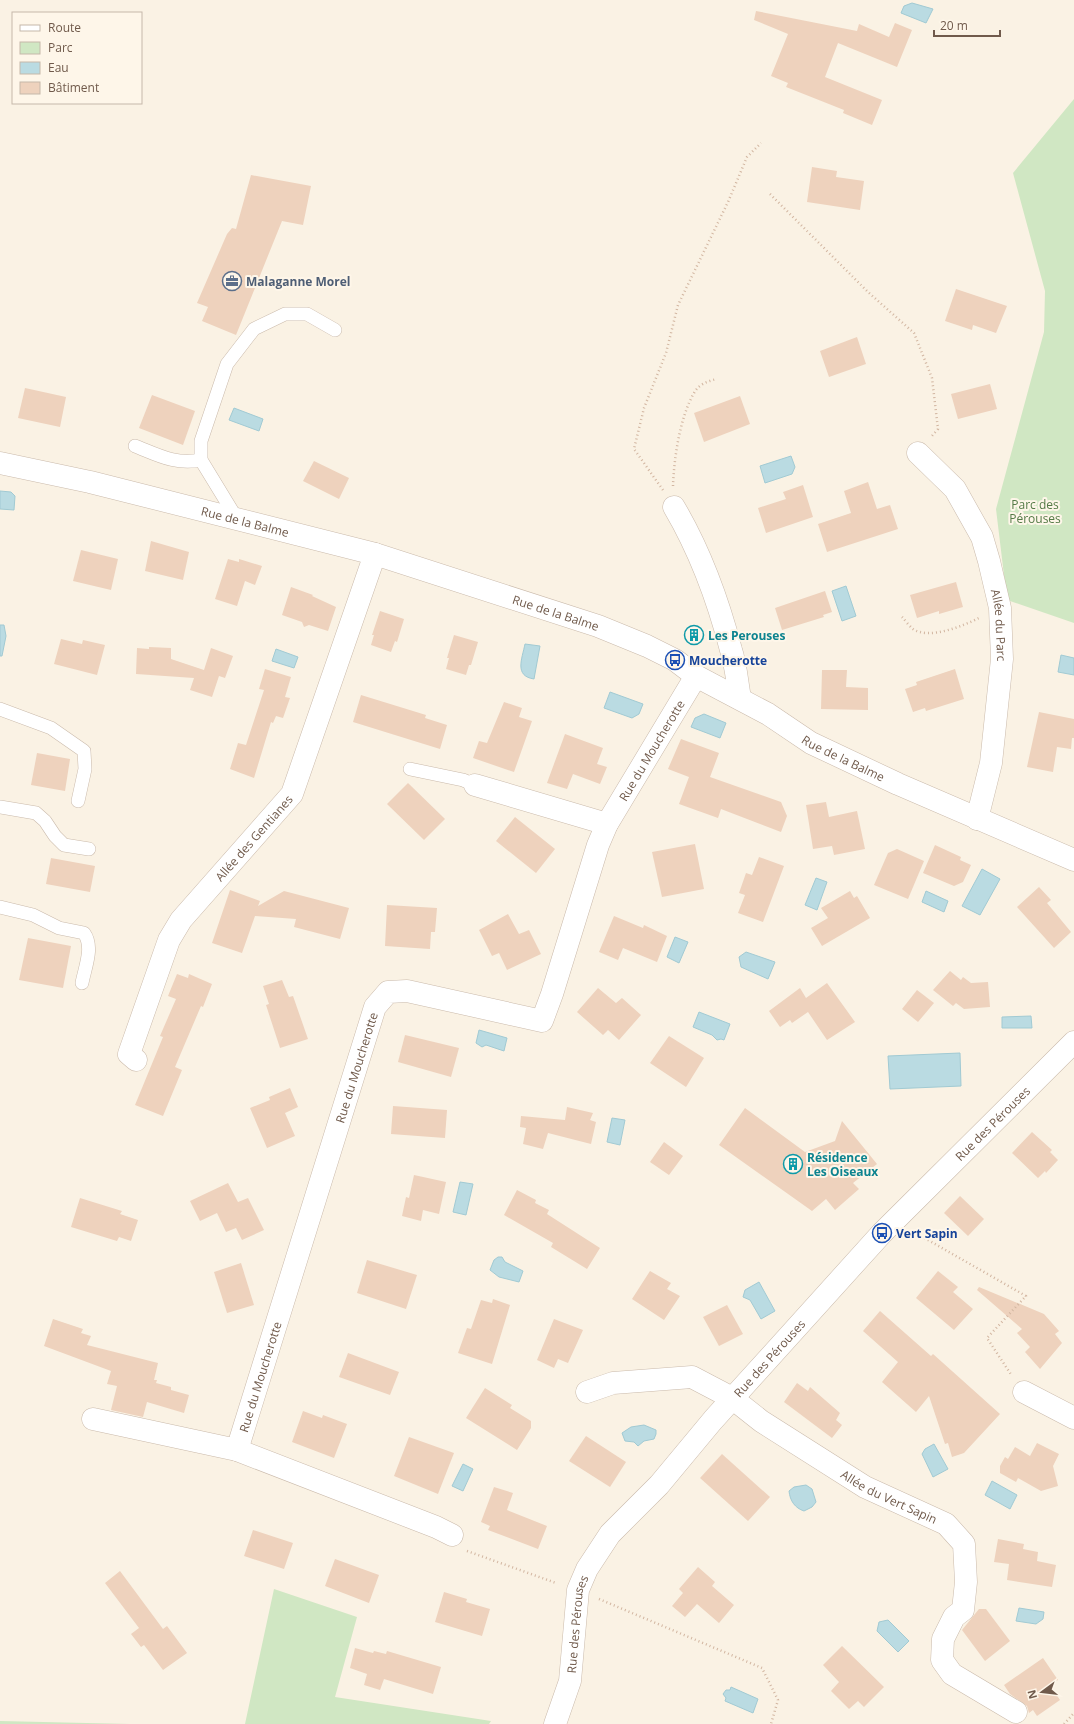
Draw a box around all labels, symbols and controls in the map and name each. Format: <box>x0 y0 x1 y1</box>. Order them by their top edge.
legend <box>12 12 142 104</box>
scale bar <box>934 12 1000 38</box>
text: 20 m <box>940 17 968 34</box>
text: Route <box>48 19 81 36</box>
text: Parc <box>48 39 73 56</box>
text: Eau <box>48 59 69 76</box>
text: Bâtiment <box>48 79 99 96</box>
office icon: Malaganne Morel <box>221 270 243 292</box>
place label: Malaganne Morel <box>246 273 350 290</box>
park label: Parc des Pérouses <box>1009 496 1061 527</box>
street label: Rue de la Balme <box>199 502 291 541</box>
street label: Allée du Parc <box>987 587 1011 662</box>
street label: Rue de la Balme <box>510 590 602 634</box>
building icon: Les Perouses <box>683 624 705 646</box>
place label: Les Perouses <box>708 627 785 644</box>
bus stop icon: Moucherotte <box>664 649 686 671</box>
place label: Moucherotte <box>689 652 767 669</box>
street label: Rue du Moucherotte <box>614 696 688 804</box>
street label: Rue de la Balme <box>799 731 888 785</box>
street label: Allée des Gentianes <box>211 791 296 885</box>
street label: Rue du Moucherotte <box>331 1010 381 1125</box>
street label: Rue des Pérouses <box>951 1082 1034 1164</box>
place label: Résidence Les Oiseaux <box>807 1149 878 1180</box>
building icon: Résidence Les Oiseaux <box>782 1153 804 1175</box>
bus stop icon: Vert Sapin <box>871 1222 893 1244</box>
place label: Vert Sapin <box>896 1225 958 1242</box>
street label: Rue des Pérouses <box>729 1315 809 1400</box>
street label: Rue du Moucherotte <box>235 1319 285 1434</box>
street label: Allée du Vert Sapin <box>838 1465 940 1527</box>
street label: Rue des Pérouses <box>562 1572 592 1674</box>
north arrow <box>1022 1672 1062 1712</box>
text: N <box>1023 1688 1040 1701</box>

